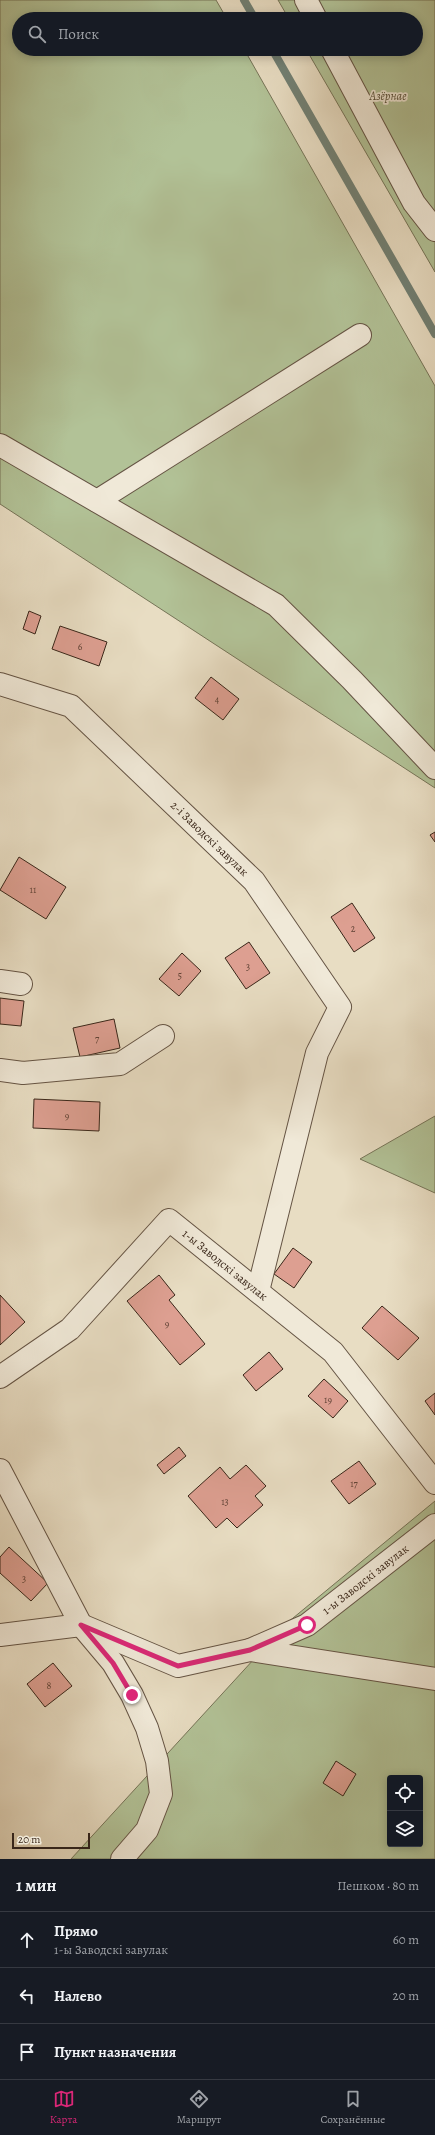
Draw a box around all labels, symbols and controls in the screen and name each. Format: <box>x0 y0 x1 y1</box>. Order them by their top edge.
search box <box>12 12 423 56</box>
icon: search <box>26 23 48 45</box>
text: Поиск <box>58 24 99 44</box>
park label: Азёрнае <box>369 88 407 104</box>
house number: 6 <box>78 640 83 653</box>
house number: 4 <box>215 693 220 706</box>
street label: 2-і Заводскі завулак <box>167 797 252 880</box>
house number: 11 <box>30 883 37 896</box>
house number: 2 <box>351 922 356 935</box>
house number: 3 <box>246 960 250 973</box>
house number: 5 <box>178 969 182 982</box>
house number: 7 <box>95 1032 100 1045</box>
house number: 9 <box>65 1109 70 1122</box>
street label: 1-ы Заводскі завулак <box>179 1226 271 1304</box>
house number: 9 <box>165 1317 170 1330</box>
house number: 19 <box>324 1393 332 1406</box>
house number: 17 <box>350 1477 359 1490</box>
house number: 13 <box>221 1495 229 1508</box>
street label: 1-ы Заводскі завулак <box>319 1541 412 1618</box>
house number: 3 <box>22 1572 26 1585</box>
route start <box>298 1616 316 1634</box>
house number: 8 <box>47 1679 52 1692</box>
route end <box>123 1686 141 1704</box>
map controls <box>387 1775 423 1847</box>
button: locate <box>387 1775 423 1811</box>
button: layers <box>387 1811 423 1847</box>
scale bar <box>12 1831 90 1850</box>
text: 20 m <box>18 1832 40 1847</box>
text: 1 мин <box>16 1874 57 1897</box>
text: Пешком · 80 m <box>337 1877 419 1894</box>
text: Прямо <box>54 1921 98 1941</box>
icon: ahead <box>16 1929 38 1951</box>
text: 60 m <box>393 1931 419 1948</box>
text: 1-ы Заводскі завулак <box>54 1941 168 1958</box>
icon: left <box>16 1985 38 2007</box>
text: Налево <box>54 1986 102 2006</box>
text: 20 m <box>393 1987 419 2004</box>
icon: arrive <box>16 2041 38 2063</box>
text: Пункт назначения <box>54 2042 176 2062</box>
tab: Карта <box>50 2088 77 2127</box>
tab: Маршрут <box>177 2088 221 2127</box>
tab: Сохранённые <box>320 2088 385 2127</box>

